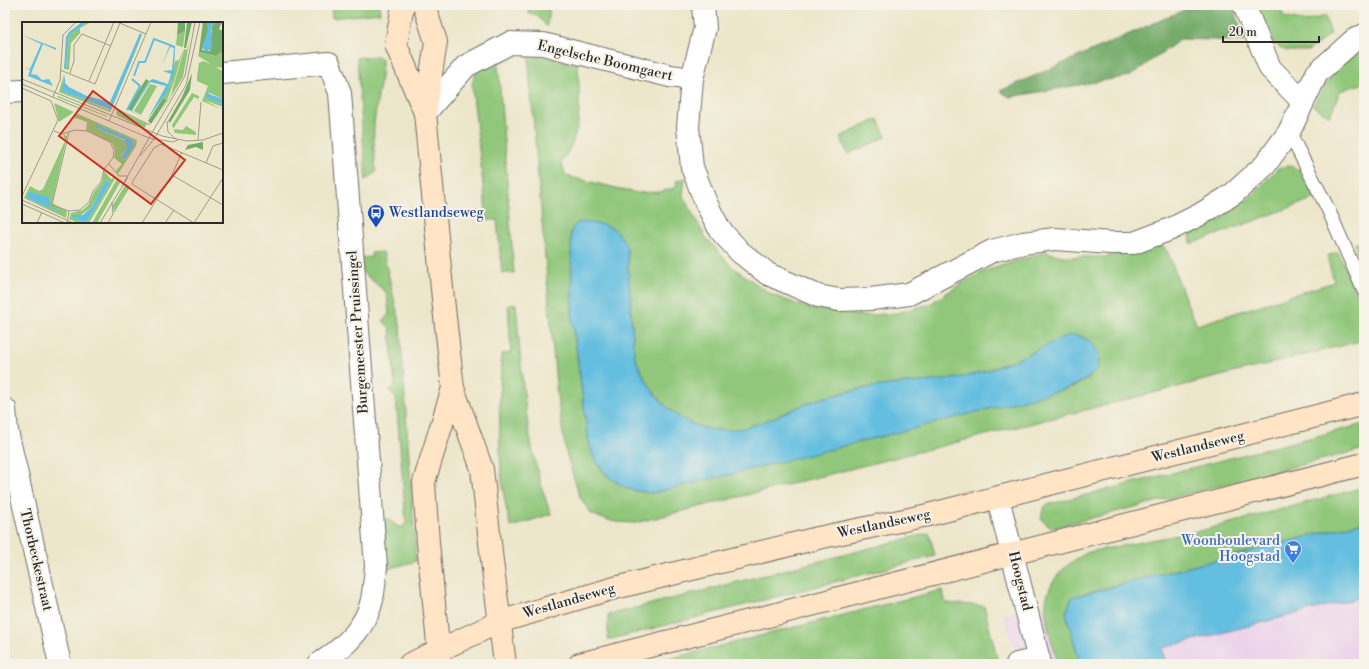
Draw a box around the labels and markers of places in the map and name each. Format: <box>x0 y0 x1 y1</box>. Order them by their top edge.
bus stop icon: Westlandseweg <box>366 203 386 228</box>
place label: Westlandseweg <box>388 204 485 222</box>
place label: Woonboulevard Hoogstad <box>1180 532 1280 566</box>
supermarket icon: Woonboulevard Hoogstad <box>1283 539 1303 564</box>

